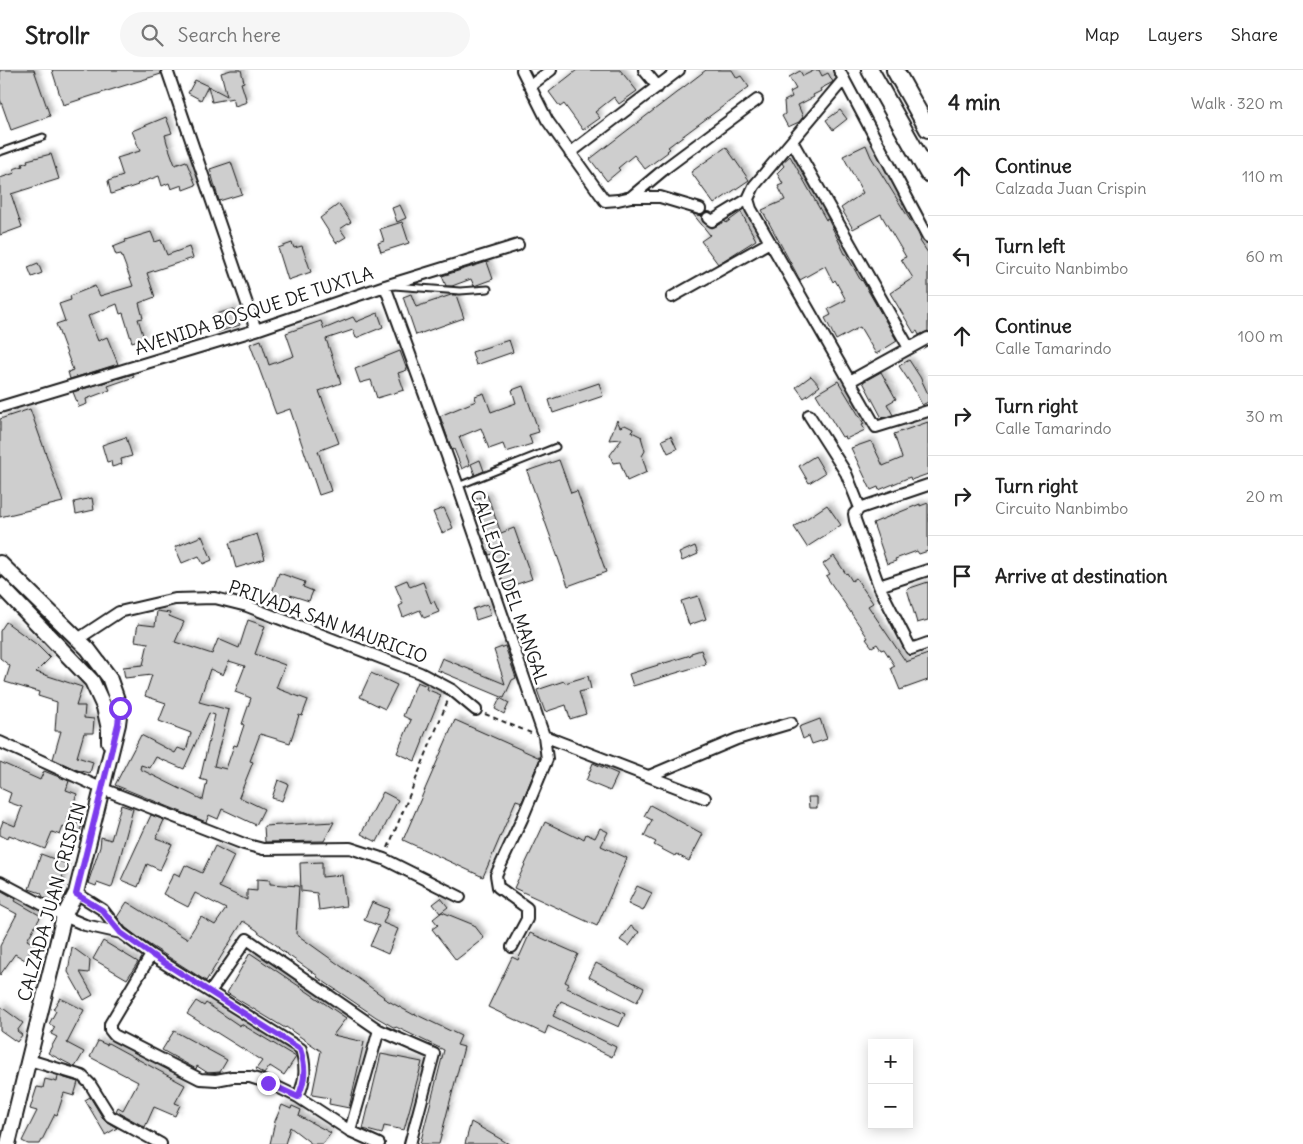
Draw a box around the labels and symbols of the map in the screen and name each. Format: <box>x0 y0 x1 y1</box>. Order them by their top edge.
street label: AVENIDA BOSQUE DE TUXTLA <box>132 261 376 360</box>
street label: CALLEJÓN DEL MANGAL <box>465 487 554 687</box>
street label: PRIVADA SAN MAURICIO <box>226 575 431 668</box>
route start <box>109 697 132 720</box>
street label: CALZADA JUAN CRISPIN <box>12 800 91 1004</box>
route end <box>257 1072 280 1095</box>

